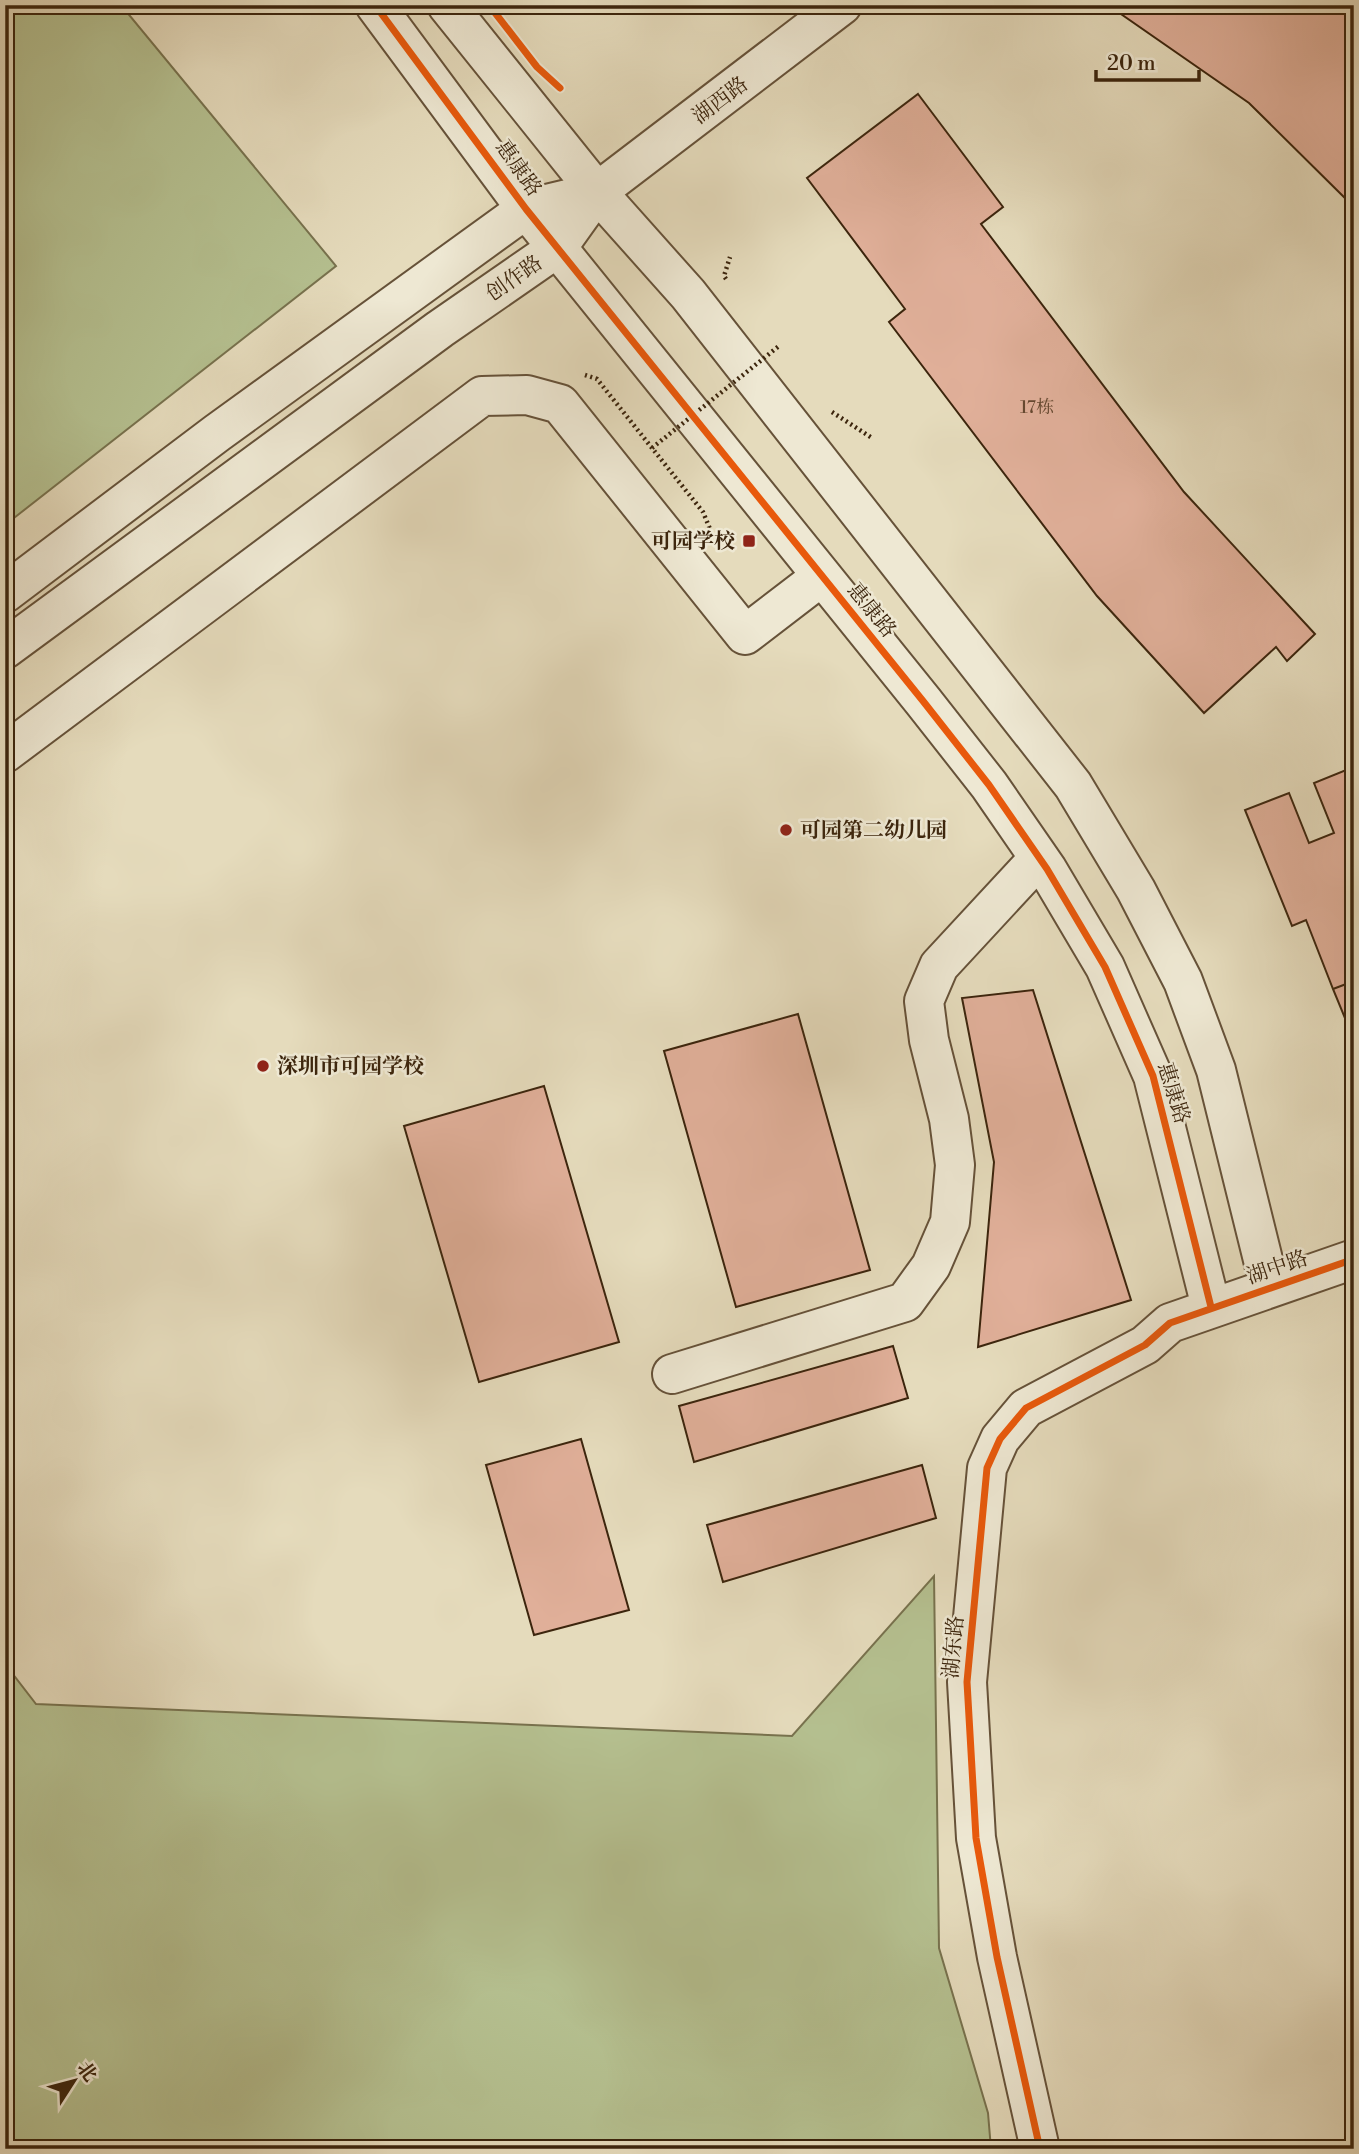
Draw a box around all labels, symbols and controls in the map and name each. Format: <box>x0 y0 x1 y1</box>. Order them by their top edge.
scale bar <box>1096 38 1200 82</box>
text: 20 m <box>1107 51 1156 77</box>
street label: 湖西路 <box>688 71 754 130</box>
street label: 惠康路 <box>489 135 547 202</box>
street label: 创作路 <box>481 250 548 308</box>
house number: 17栋 <box>1020 396 1054 419</box>
place label: 可园学校 <box>651 529 735 555</box>
marker: 可园学校 <box>741 533 757 549</box>
street label: 惠康路 <box>841 578 901 643</box>
place label: 可园第二幼儿园 <box>800 818 947 844</box>
marker: 可园第二幼儿园 <box>778 822 794 838</box>
place label: 深圳市可园学校 <box>277 1054 424 1080</box>
marker: 深圳市可园学校 <box>255 1058 271 1074</box>
street label: 惠康路 <box>1151 1059 1195 1127</box>
street label: 湖中路 <box>1243 1245 1311 1290</box>
street label: 湖东路 <box>938 1615 970 1680</box>
north arrow <box>38 2046 108 2116</box>
text: 北 <box>72 2057 102 2086</box>

